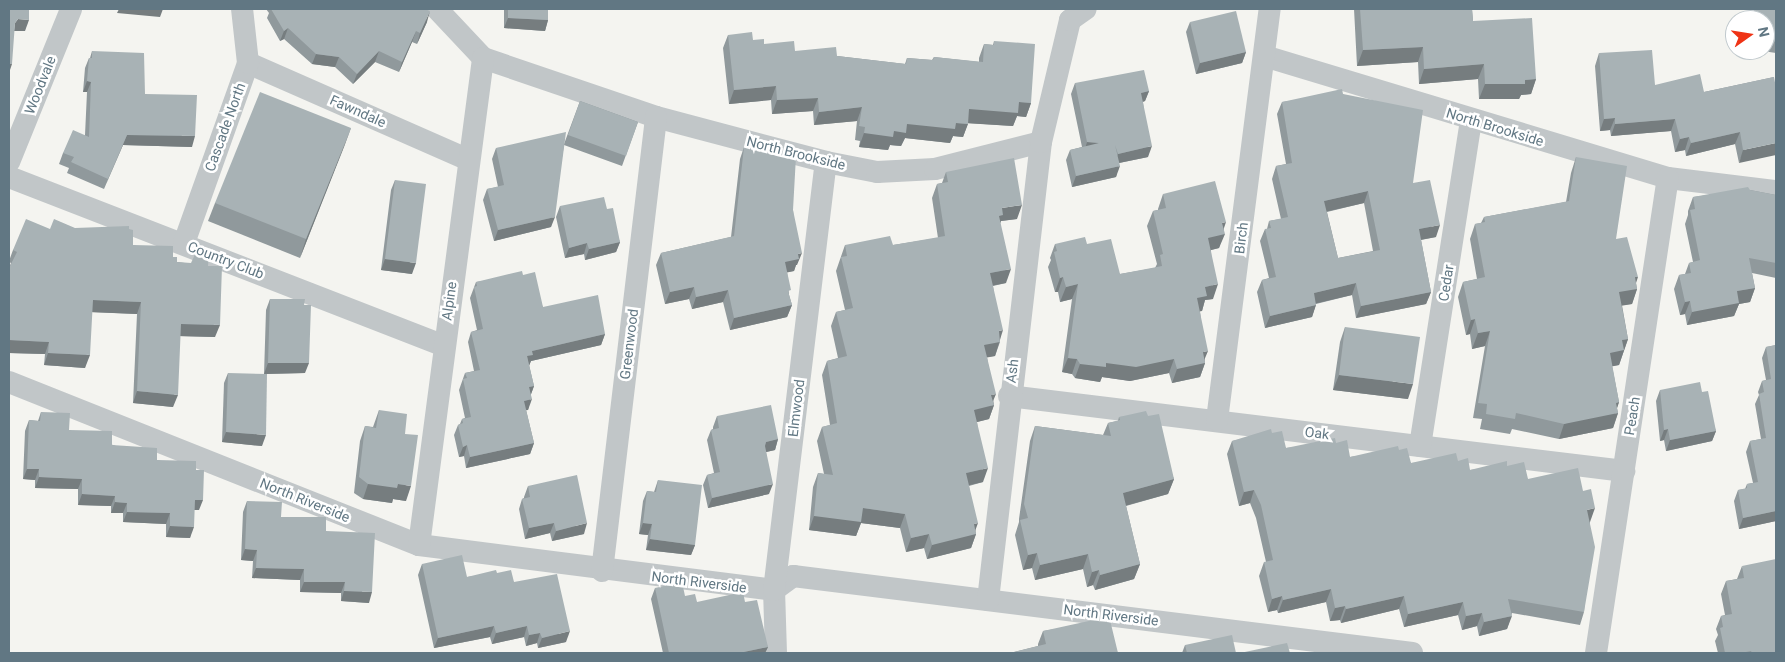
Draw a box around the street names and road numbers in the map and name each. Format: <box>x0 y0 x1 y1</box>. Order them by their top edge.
street label: Woodvale <box>21 53 59 117</box>
street label: Cascade North <box>201 80 249 174</box>
street label: Fawndale <box>327 91 389 131</box>
street label: North Brookside <box>1444 104 1546 150</box>
street label: North Brookside <box>745 133 847 173</box>
street label: Birch <box>1231 221 1251 255</box>
street label: Country Club <box>186 238 266 282</box>
street label: Cedar <box>1435 264 1457 302</box>
street label: Alpine <box>438 281 460 321</box>
street label: Greenwood <box>616 308 642 380</box>
street label: Ash <box>1002 358 1022 384</box>
street label: Elmwood <box>784 378 808 438</box>
street label: Peach <box>1621 396 1643 436</box>
street label: Oak <box>1304 423 1330 443</box>
street label: North Riverside <box>258 474 352 526</box>
street label: North Riverside <box>651 568 747 596</box>
street label: North Riverside <box>1063 601 1159 629</box>

